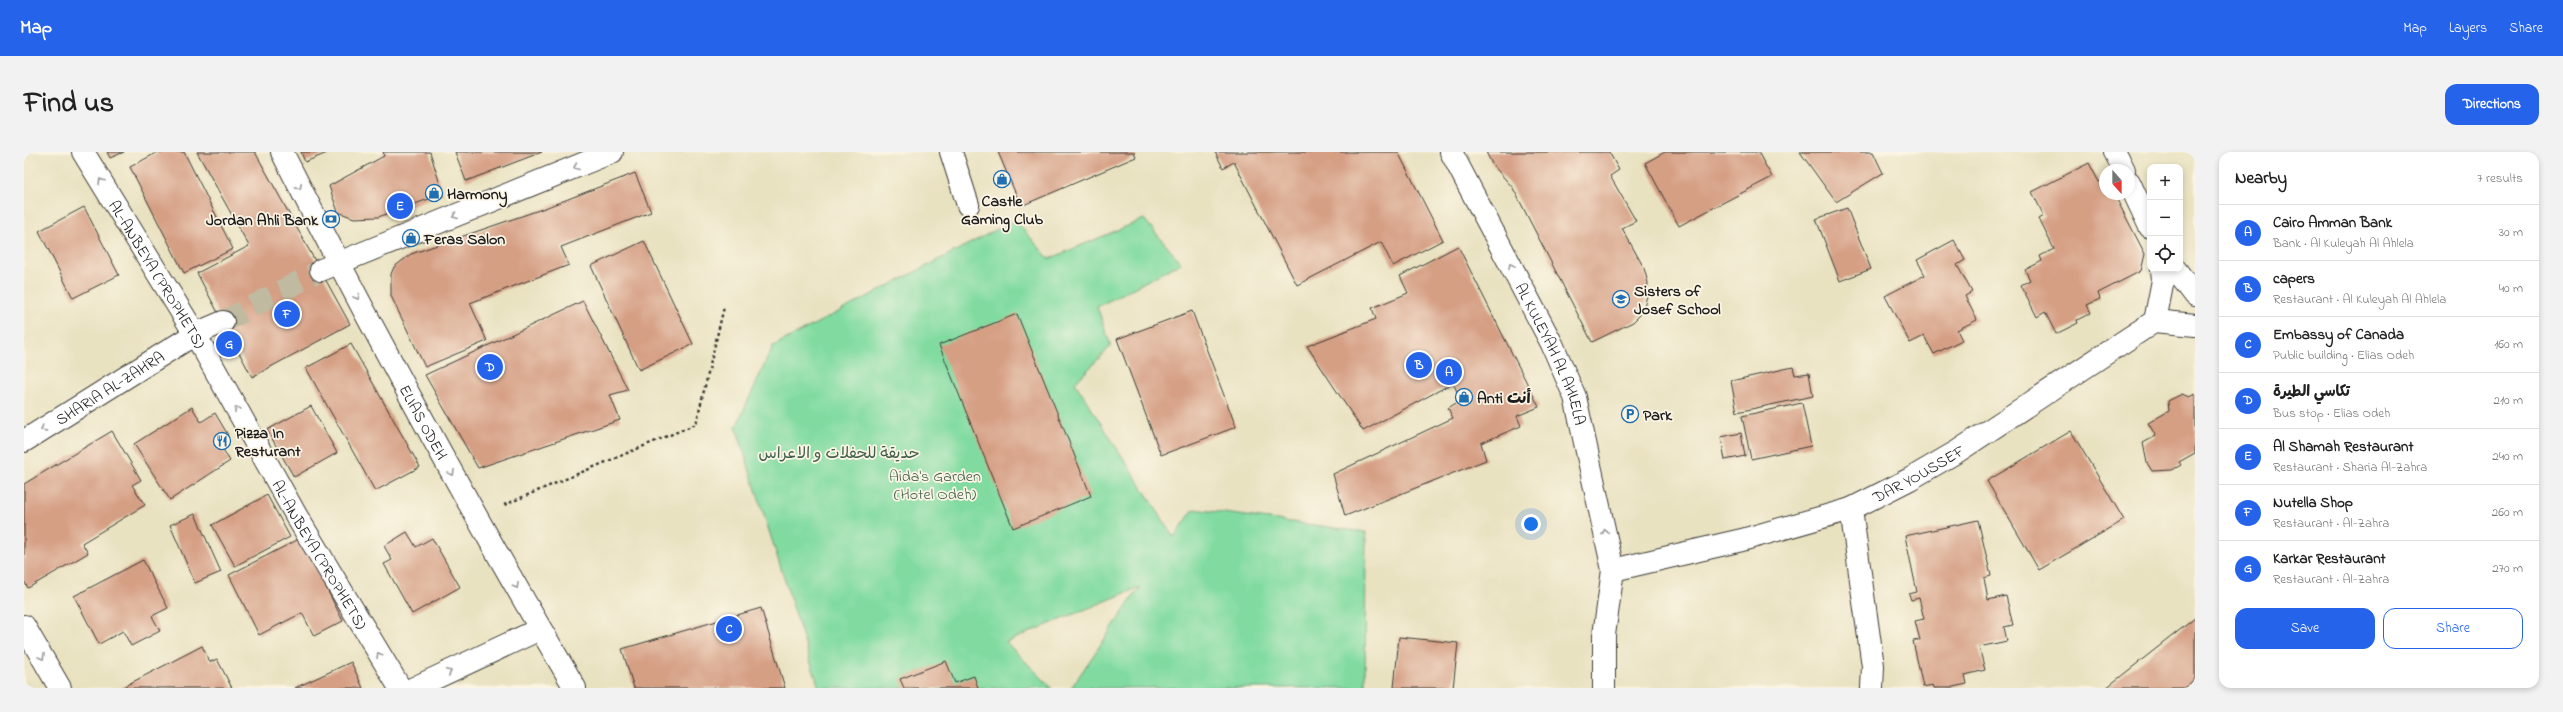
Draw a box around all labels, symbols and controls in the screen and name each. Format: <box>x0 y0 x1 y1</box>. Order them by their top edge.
text: Map <box>20 15 52 42</box>
text: Map <box>2403 18 2427 39</box>
text: Layers <box>2449 18 2487 39</box>
text: Share <box>2509 18 2543 39</box>
text: Find us <box>24 84 114 125</box>
button: Directions <box>2445 84 2539 125</box>
one-way arrow <box>572 162 579 170</box>
north arrow <box>2099 164 2135 200</box>
map controls <box>2147 164 2183 272</box>
button: + <box>2147 164 2183 200</box>
text: Nearby <box>2235 166 2287 191</box>
shop icon: Castle Gaming Club <box>992 169 1012 189</box>
text: 7 results <box>2477 169 2523 188</box>
one-way arrow <box>99 179 106 186</box>
one-way arrow <box>294 183 302 190</box>
shop icon: Harmony <box>424 183 444 203</box>
place label: Harmony <box>447 183 508 208</box>
place label: Castle Gaming Club <box>961 190 1044 233</box>
pin: E <box>387 191 413 221</box>
street label: AL-ANBEYA (PROPHETS) <box>101 196 211 354</box>
button: − <box>2147 200 2183 236</box>
place label: Jordan Ahli Bank <box>206 209 319 233</box>
bank icon: Jordan Ahli Bank <box>321 209 341 229</box>
one-way arrow <box>452 211 459 219</box>
text: Cairo Amman Bank <box>2273 212 2392 234</box>
text: A <box>2244 223 2252 242</box>
text: 30 m <box>2499 223 2523 242</box>
shop icon: Feras Salon <box>401 228 421 248</box>
place label: Feras Salon <box>423 228 505 252</box>
text: Bank · Al Kuleyah Al Ahlela <box>2273 234 2414 253</box>
button: locate <box>2147 236 2183 272</box>
one-way arrow <box>1508 263 1516 270</box>
text: capers <box>2273 268 2315 290</box>
street label: AL KULEYAH AL AHLELA <box>1508 279 1591 428</box>
text: B <box>2244 279 2252 298</box>
text: 40 m <box>2499 279 2523 298</box>
place label: Sisters of Josef School <box>1634 280 1721 322</box>
school or university icon: Sisters of Josef School <box>1611 289 1631 309</box>
text: Restaurant · Al Kuleyah Al Ahlela <box>2273 290 2446 309</box>
one-way arrow <box>352 293 359 301</box>
pin: F <box>274 299 300 329</box>
text: Embassy of Canada <box>2273 324 2404 346</box>
pin: G <box>216 329 242 359</box>
text: C <box>2244 335 2252 354</box>
text: 160 m <box>2494 335 2523 354</box>
street label: SHARIA AL-ZAHRA <box>51 346 170 432</box>
text: Public building · Elias Odeh <box>2273 346 2414 365</box>
pin: B <box>1406 350 1432 380</box>
pin: D <box>477 352 503 382</box>
pin: A <box>1436 357 1462 387</box>
street label: ELIAS ODEH <box>392 381 453 465</box>
text: تكاسي الطيرة <box>2273 381 2350 403</box>
shop icon: Anti أنت <box>1454 387 1474 407</box>
place label: Anti أنت <box>1477 387 1531 411</box>
text: D <box>2243 391 2253 410</box>
text: 210 m <box>2493 391 2523 410</box>
parking icon: Park <box>1620 404 1640 424</box>
place label: Park <box>1643 404 1673 428</box>
text: Bus stop · Elias Odeh <box>2273 404 2390 423</box>
one-way arrow <box>234 406 241 413</box>
place label: Pizza In Resturant <box>234 422 301 464</box>
one-way arrow <box>40 425 47 432</box>
restaurant icon: Pizza In Resturant <box>212 431 232 451</box>
text: Al Shamah Restaurant <box>2273 436 2414 458</box>
street label: DAR YOUSSEF <box>1868 439 1971 510</box>
park label: حديقة للحفلات و الاعراس <box>758 442 920 466</box>
text: E <box>2244 447 2252 466</box>
text: 240 m <box>2492 447 2523 466</box>
text: Restaurant · Sharia Al-Zahra <box>2273 458 2427 477</box>
park label: Aida's Garden (Hotel Odeh) <box>889 465 981 507</box>
one-way arrow <box>448 469 455 476</box>
street label: AL-ANBEYA (PROPHETS) <box>265 476 372 635</box>
text: Nutella Shop <box>2273 492 2353 514</box>
text: F <box>2244 503 2252 522</box>
text: 260 m <box>2492 503 2523 522</box>
your location <box>1521 514 1541 534</box>
text: Restaurant · Al-Zahra <box>2273 514 2389 533</box>
one-way arrow <box>1602 528 1610 535</box>
text: Karkar Restaurant <box>2273 548 2386 570</box>
text: G <box>2244 559 2252 578</box>
text: 270 m <box>2492 559 2523 578</box>
text: Restaurant · Al-Zahra <box>2273 570 2389 589</box>
one-way arrow <box>512 582 519 589</box>
button: Save <box>2235 608 2375 649</box>
button: Share <box>2383 608 2523 649</box>
pin: C <box>716 614 742 644</box>
one-way arrow <box>377 652 384 659</box>
one-way arrow <box>37 653 44 660</box>
one-way arrow <box>445 669 452 677</box>

